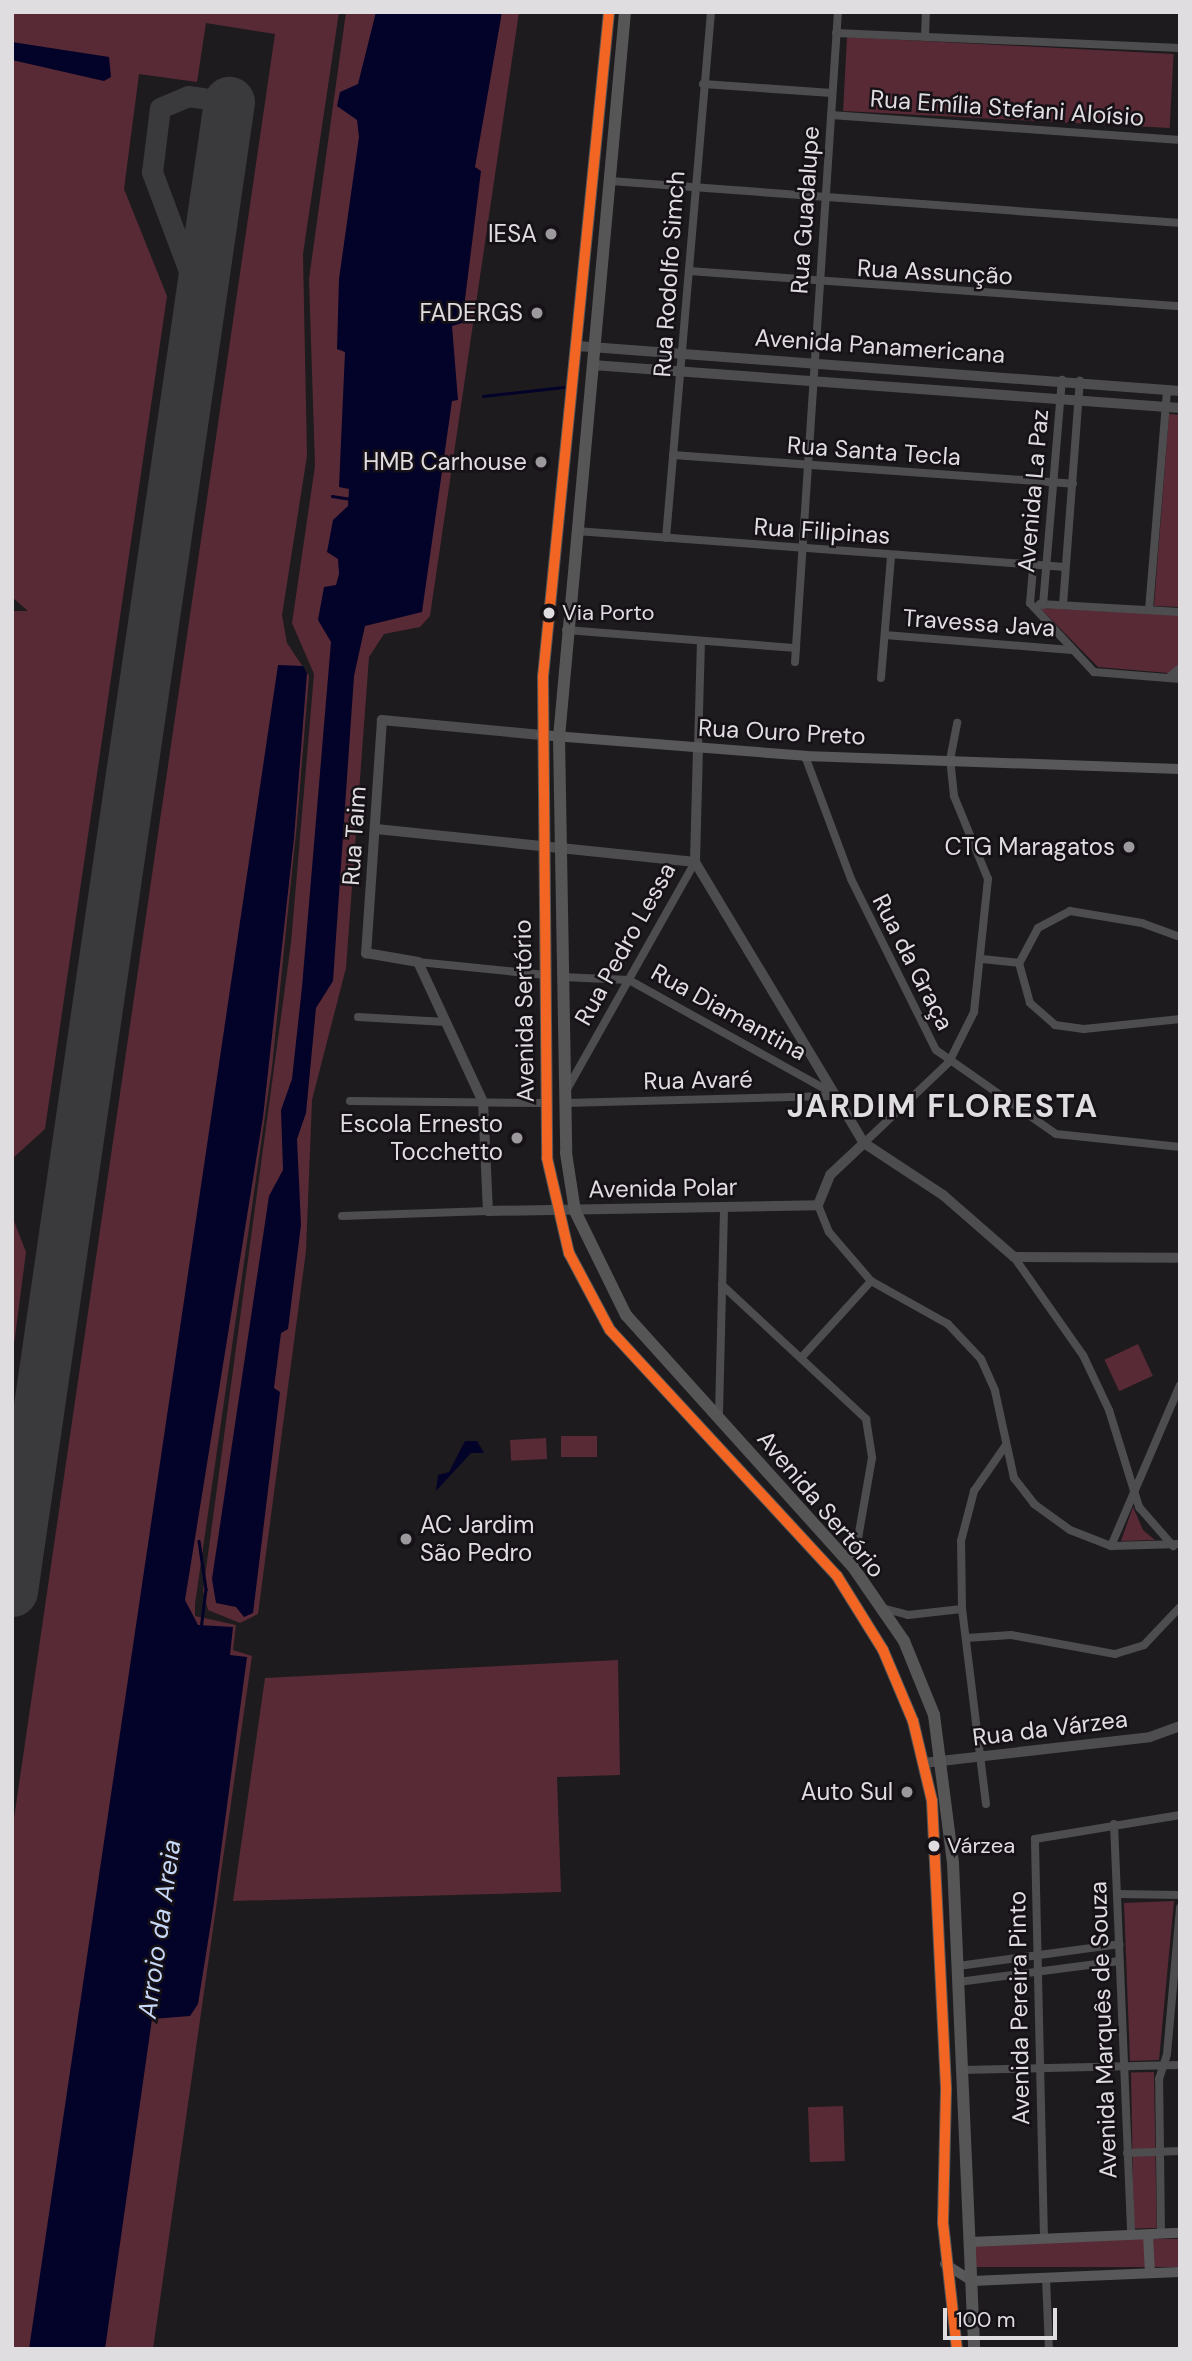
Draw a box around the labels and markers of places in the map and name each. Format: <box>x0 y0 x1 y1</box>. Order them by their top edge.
place label: IESA <box>488 220 537 248</box>
marker: IESA <box>543 226 559 242</box>
place label: FADERGS <box>419 299 523 327</box>
marker: FADERGS <box>529 305 545 321</box>
place label: HMB Carhouse <box>363 448 527 476</box>
marker: HMB Carhouse <box>533 454 549 470</box>
place label: Via Porto <box>562 600 654 626</box>
marker: Via Porto <box>542 606 556 620</box>
place label: CTG Maragatos <box>944 833 1115 861</box>
marker: CTG Maragatos <box>1121 839 1137 855</box>
place label: Escola Ernesto Tocchetto <box>340 1110 503 1166</box>
marker: Escola Ernesto Tocchetto <box>509 1130 525 1146</box>
place label: AC Jardim São Pedro <box>420 1511 534 1567</box>
marker: AC Jardim São Pedro <box>398 1531 414 1547</box>
place label: Auto Sul <box>801 1778 893 1806</box>
marker: Auto Sul <box>899 1784 915 1800</box>
place label: Várzea <box>947 1833 1015 1859</box>
marker: Várzea <box>927 1839 941 1853</box>

